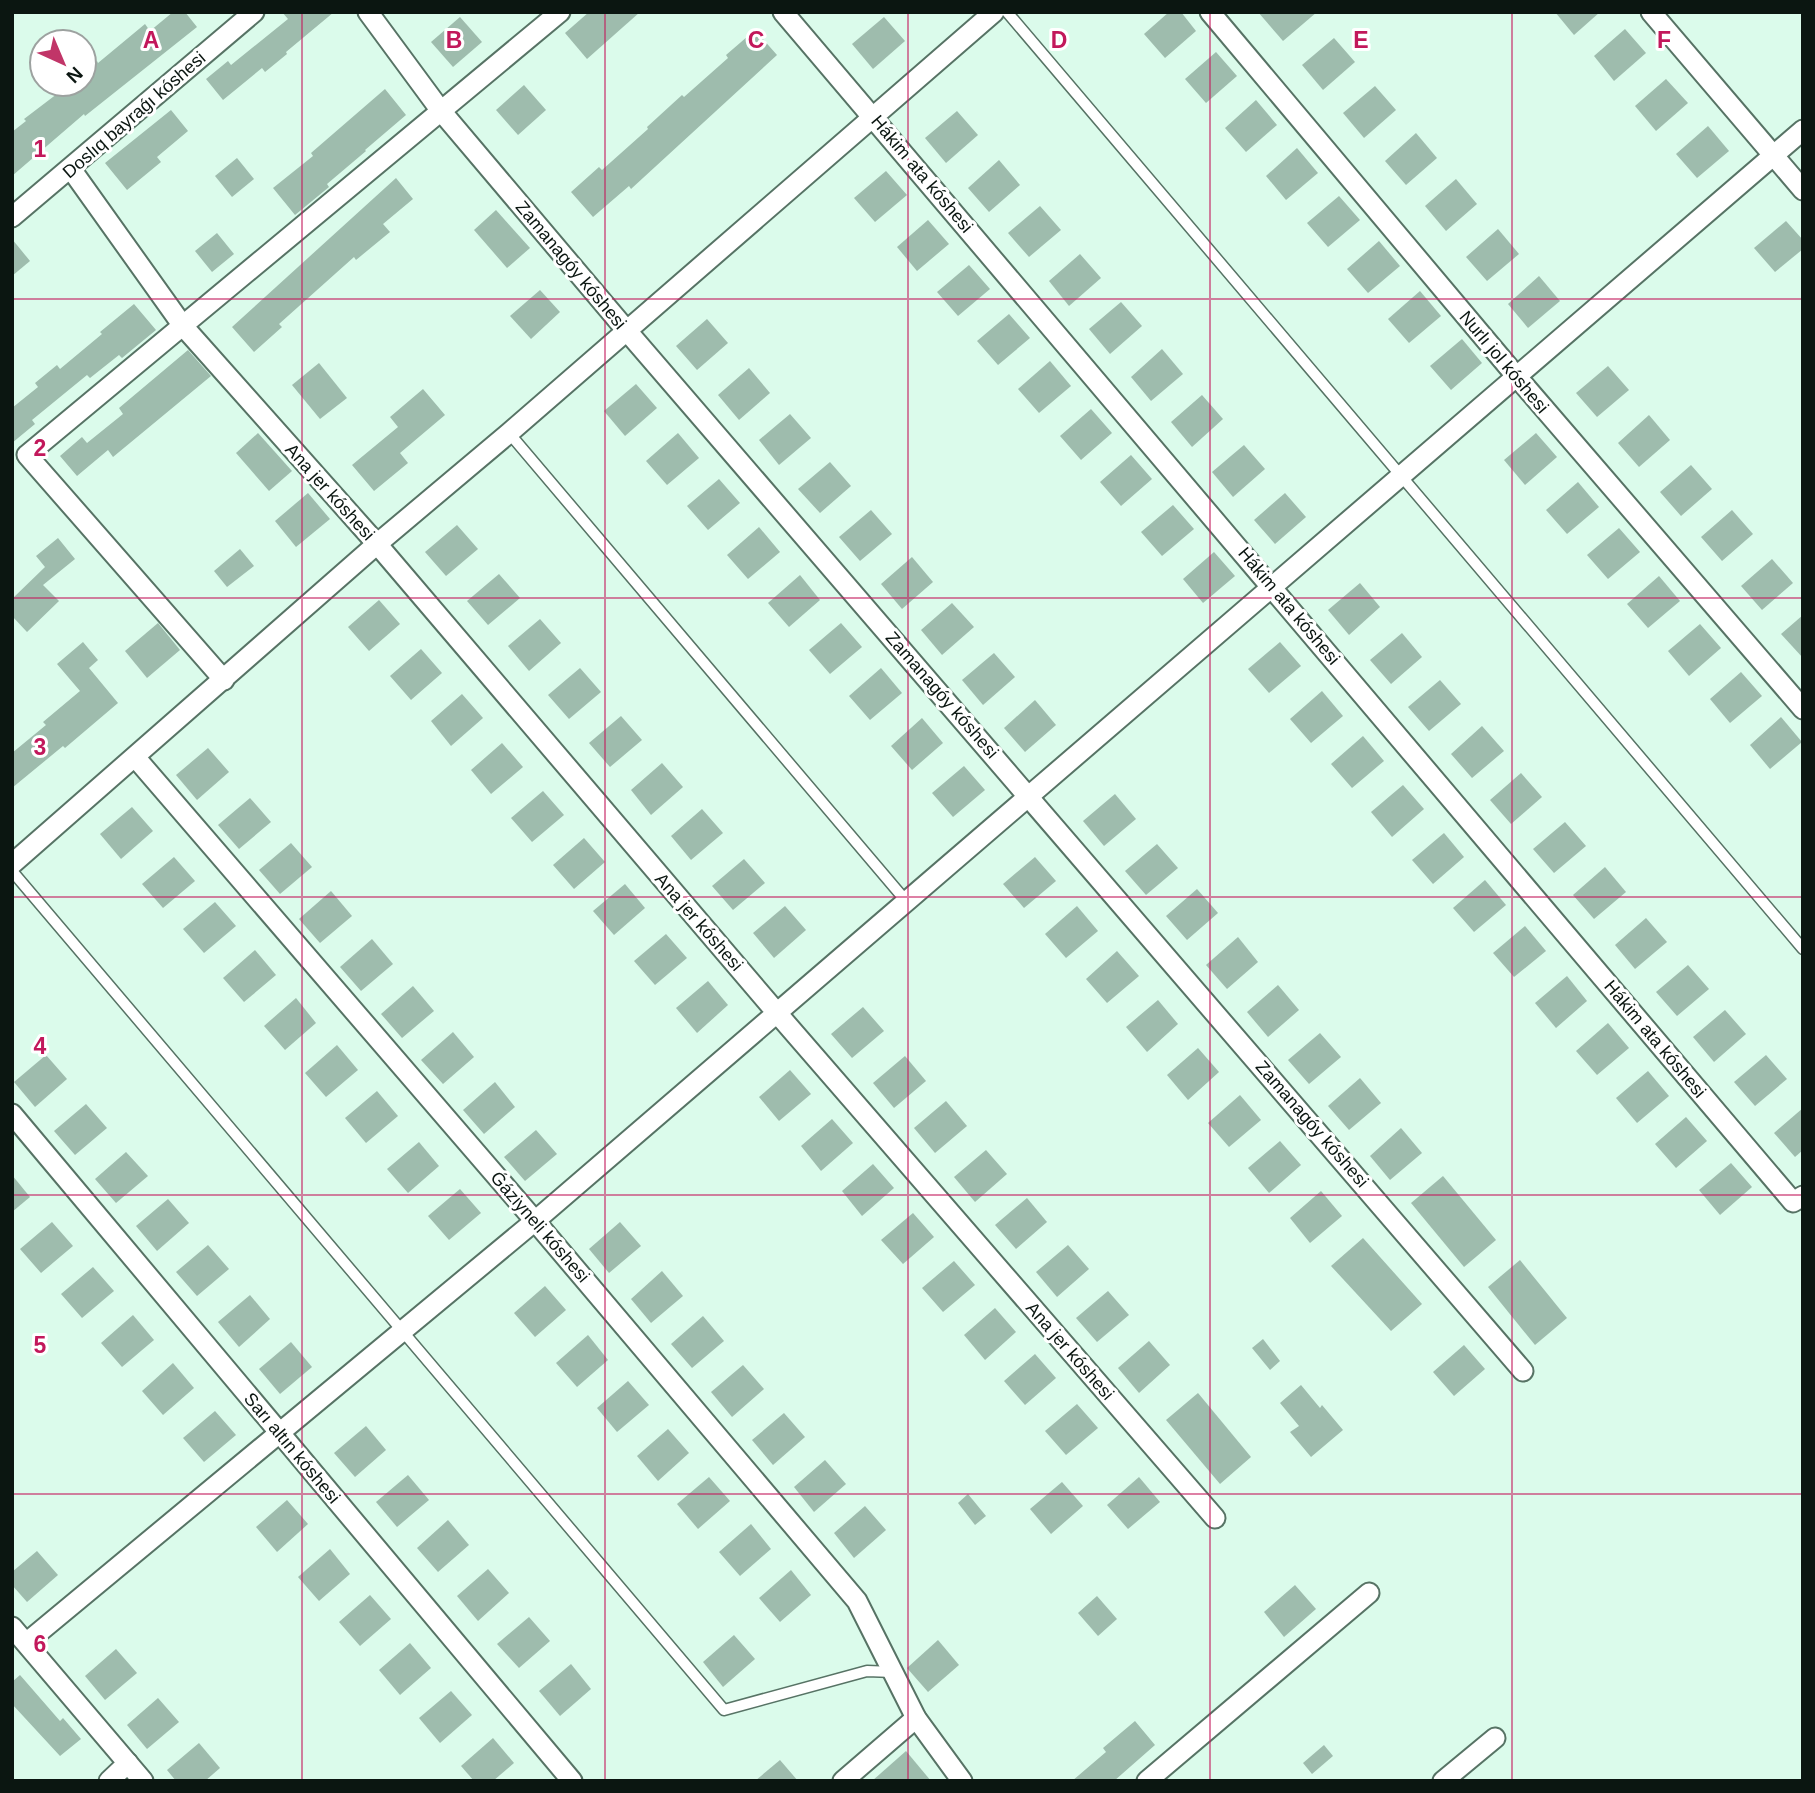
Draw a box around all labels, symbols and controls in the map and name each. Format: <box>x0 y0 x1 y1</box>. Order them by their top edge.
text: A <box>143 27 159 53</box>
text: B <box>446 27 462 53</box>
text: C <box>748 27 764 53</box>
text: D <box>1051 27 1067 53</box>
text: E <box>1353 27 1369 53</box>
text: F <box>1657 27 1671 53</box>
north arrow <box>28 28 98 98</box>
street label: Doslıq bayraǵı kóshesi <box>59 48 209 182</box>
text: N <box>62 63 87 87</box>
street label: Hákim ata kóshesi <box>867 111 977 237</box>
text: 1 <box>34 136 47 162</box>
street label: Zamanagóy kóshesi <box>512 197 630 333</box>
street label: Nurlı jol kóshesi <box>1456 307 1552 417</box>
text: 2 <box>34 435 46 461</box>
street label: Ana jer kóshesi <box>281 440 379 544</box>
street label: Hákim ata kóshesi <box>1234 543 1344 669</box>
street label: Zamanagóy kóshesi <box>882 628 1002 762</box>
text: 3 <box>34 734 46 760</box>
street label: Ana jer kóshesi <box>651 869 747 975</box>
street label: Hákim ata kóshesi <box>1600 976 1710 1102</box>
text: 4 <box>34 1033 47 1059</box>
street label: Zamanagóy kóshesi <box>1252 1057 1372 1191</box>
street label: Ǵáziyneli kóshesi <box>487 1167 594 1286</box>
street label: Ana jer kóshesi <box>1022 1298 1118 1404</box>
text: 5 <box>34 1332 47 1358</box>
street label: Sarı altın kóshesi <box>240 1389 344 1507</box>
text: 6 <box>34 1631 46 1657</box>

